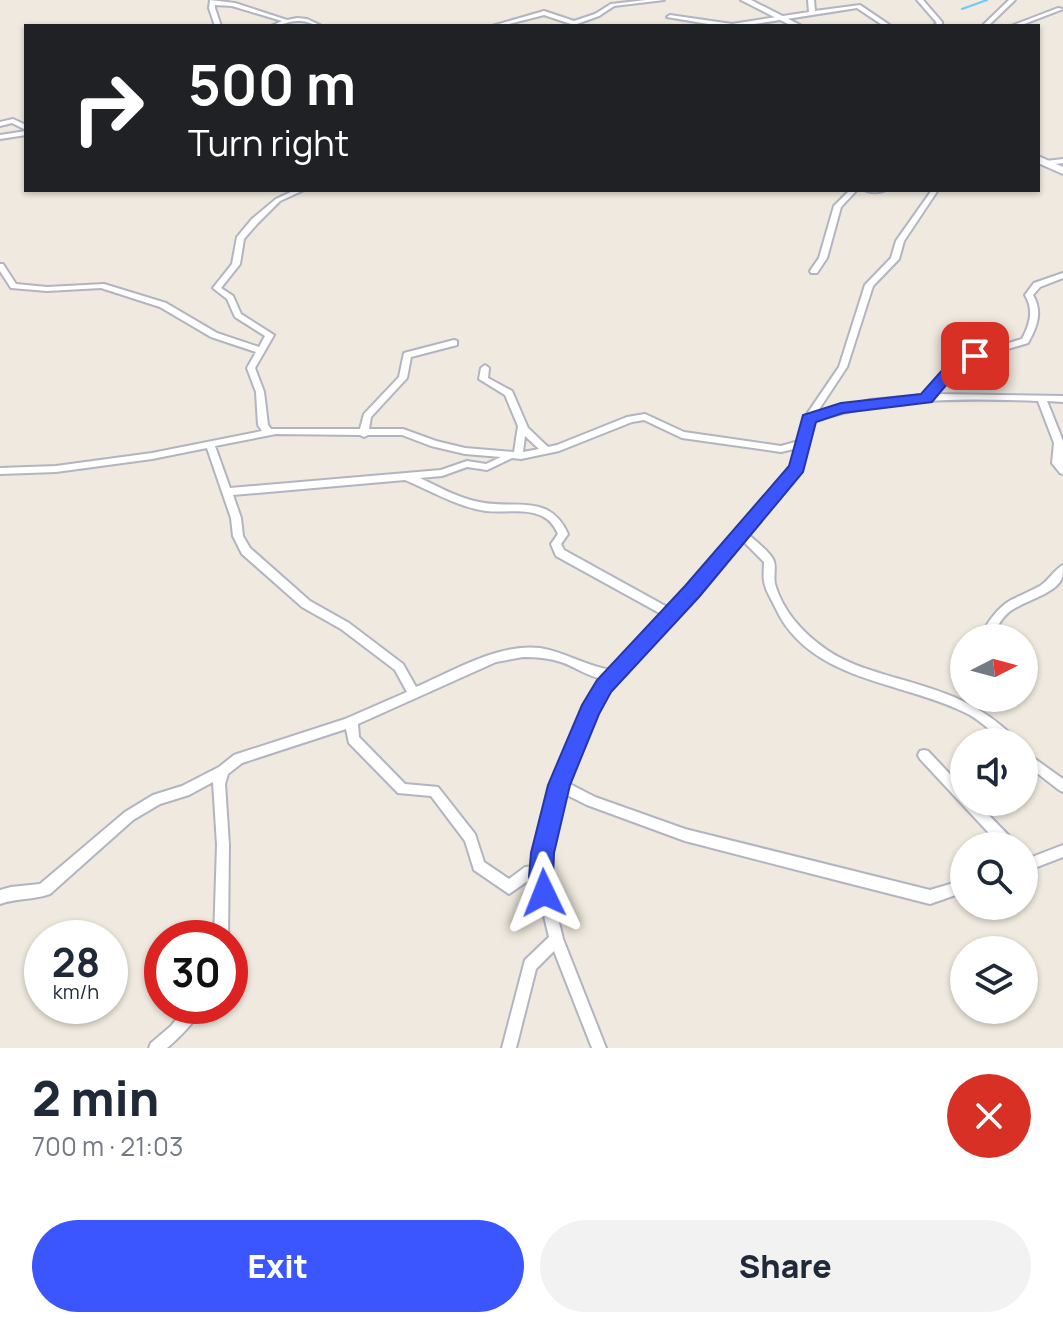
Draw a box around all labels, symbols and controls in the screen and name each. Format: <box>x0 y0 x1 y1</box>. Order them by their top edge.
text: 500 m <box>188 45 356 122</box>
icon: right <box>56 56 160 160</box>
text: Turn right <box>188 118 349 167</box>
pin <box>941 322 1009 390</box>
icon: arrive <box>953 334 997 378</box>
north arrow <box>950 624 1038 712</box>
map controls <box>950 624 1038 1024</box>
button: sound <box>950 728 1038 816</box>
button: search <box>950 832 1038 920</box>
position arrow <box>502 851 586 935</box>
speed limit sign: 30 <box>144 920 248 1024</box>
text: 28 <box>52 934 100 989</box>
button: layers <box>950 936 1038 1024</box>
text: km/h <box>53 978 99 1005</box>
text: 2 min <box>32 1065 159 1130</box>
button: close <box>947 1074 1031 1158</box>
text: 700 m · 21:03 <box>32 1128 183 1164</box>
button: Exit <box>32 1220 524 1312</box>
button: Share <box>540 1220 1031 1312</box>

